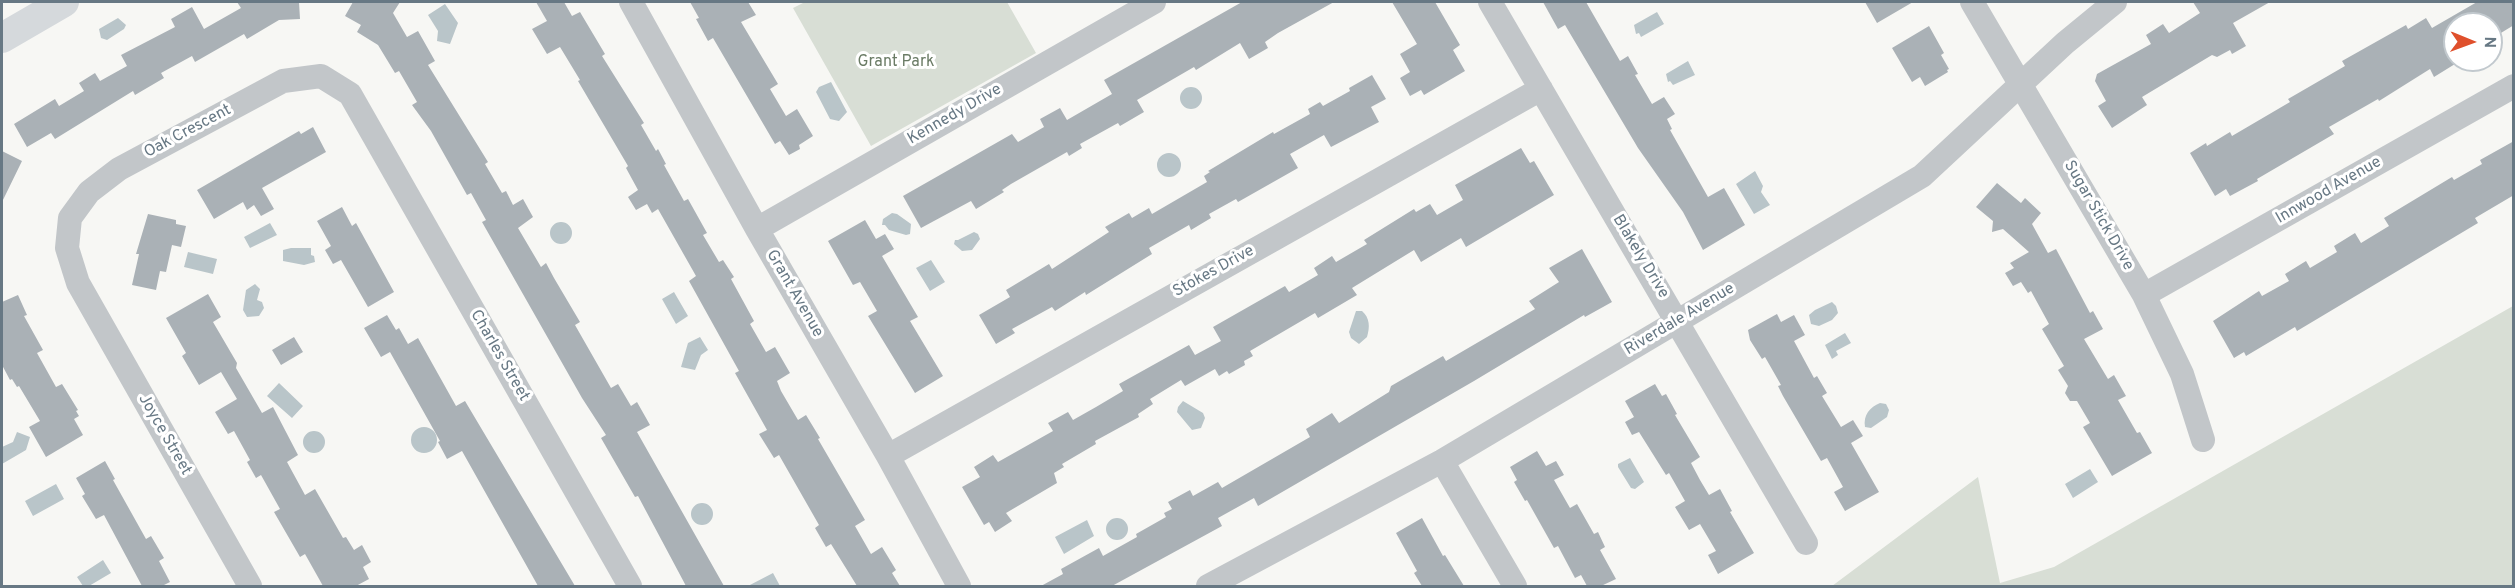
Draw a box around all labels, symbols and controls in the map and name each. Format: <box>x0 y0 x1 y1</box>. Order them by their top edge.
north arrow <box>2443 12 2503 72</box>
text: N <box>2479 36 2499 48</box>
park label: Grant Park <box>857 53 935 73</box>
street label: Kennedy Drive <box>905 80 1005 150</box>
street label: Oak Crescent <box>141 101 235 163</box>
street label: Innwood Avenue <box>2273 153 2385 229</box>
street label: Sugar Stick Drive <box>2059 158 2137 274</box>
street label: Blakely Drive <box>1608 212 1672 302</box>
street label: Stokes Drive <box>1170 242 1258 302</box>
street label: Grant Avenue <box>761 247 827 341</box>
street label: Riverdale Avenue <box>1622 280 1738 360</box>
street label: Charles Street <box>465 307 533 405</box>
street label: Joyce Street <box>133 391 195 479</box>

